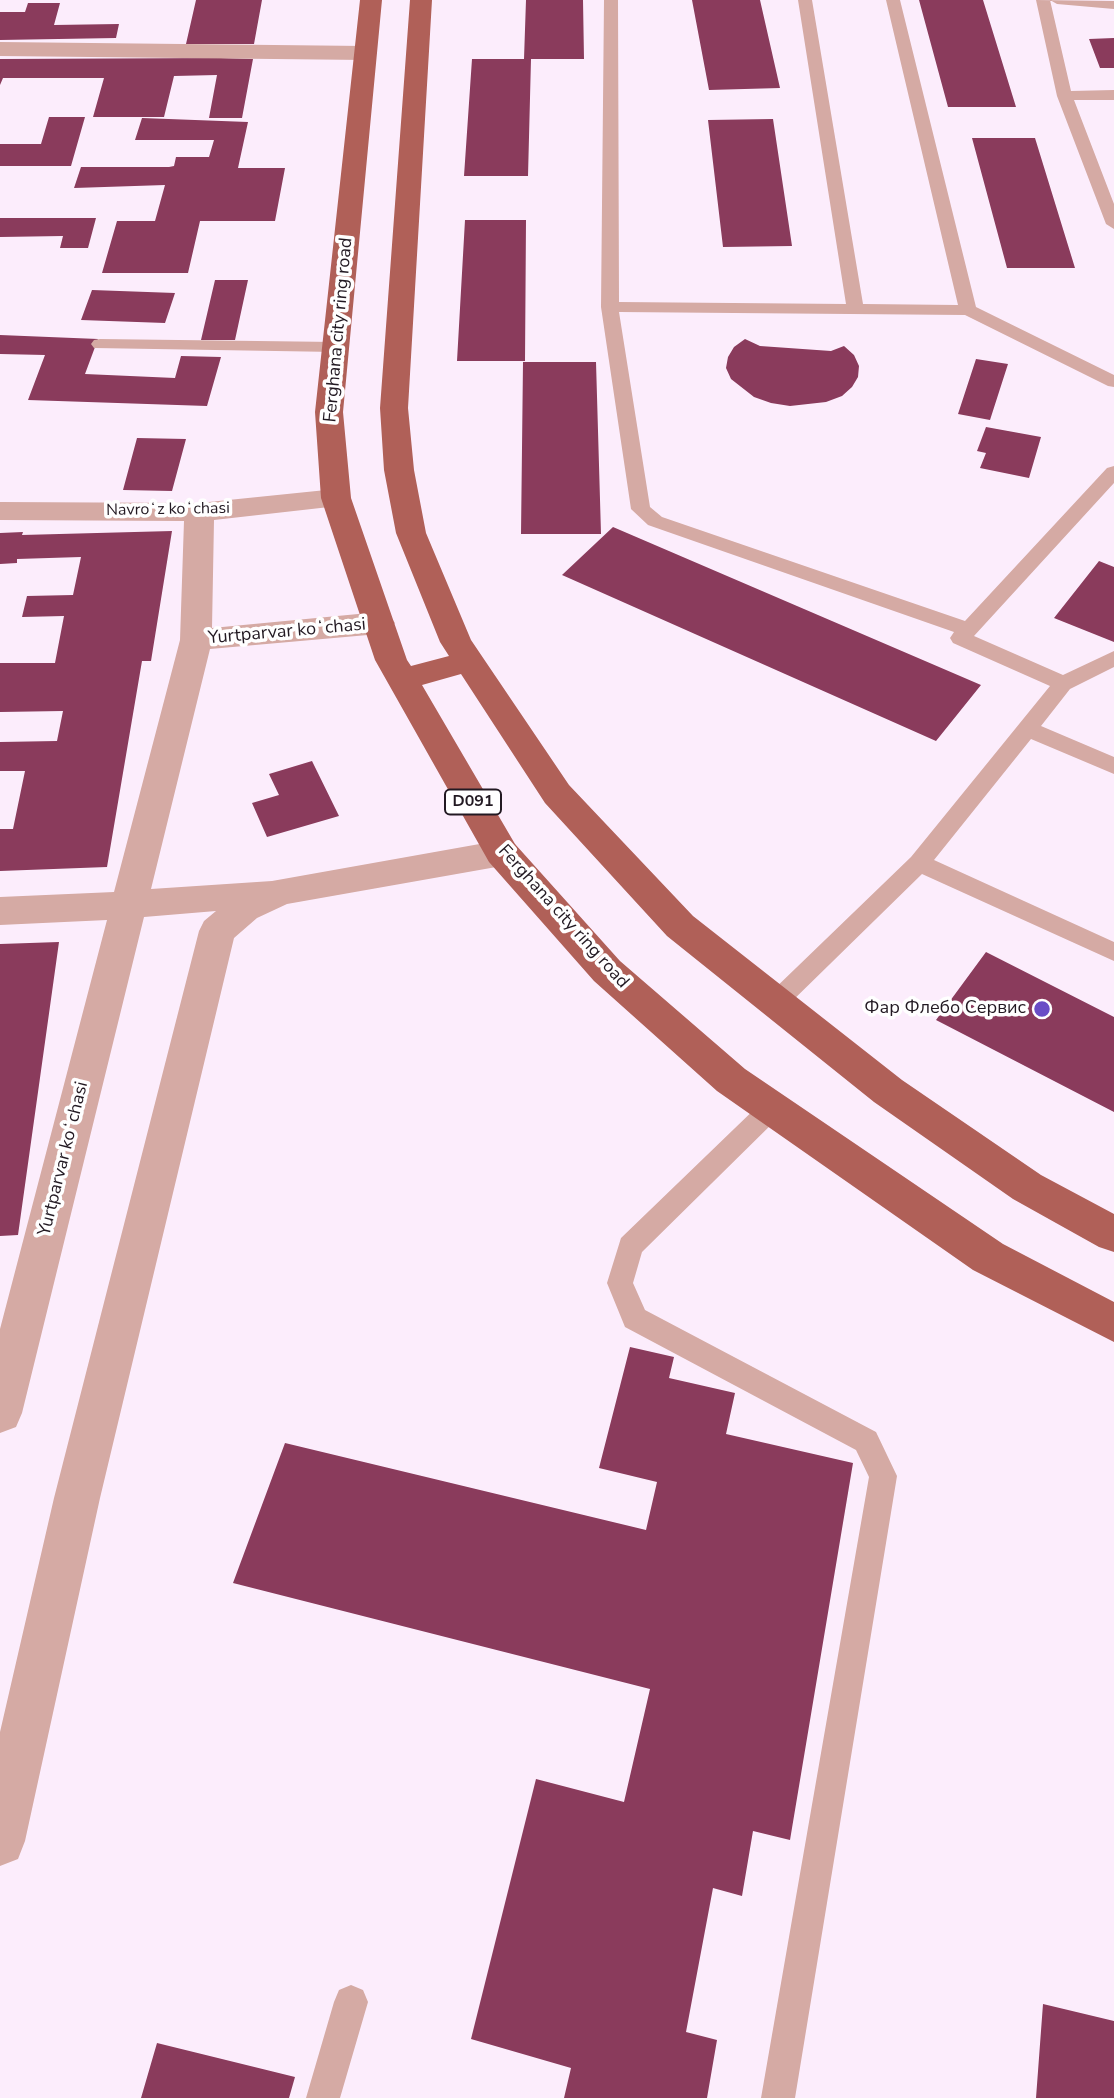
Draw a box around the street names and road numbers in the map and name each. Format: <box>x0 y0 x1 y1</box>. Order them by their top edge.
street label: Ferghana city ring road <box>320 237 358 423</box>
street label: Navroʻz koʻchasi <box>106 499 230 521</box>
street label: Yurtparvar koʻchasi <box>207 614 367 650</box>
road number: D091 <box>445 790 501 814</box>
street label: Ferghana city ring road <box>493 841 633 993</box>
street label: Yurtparvar koʻchasi <box>34 1080 94 1238</box>

